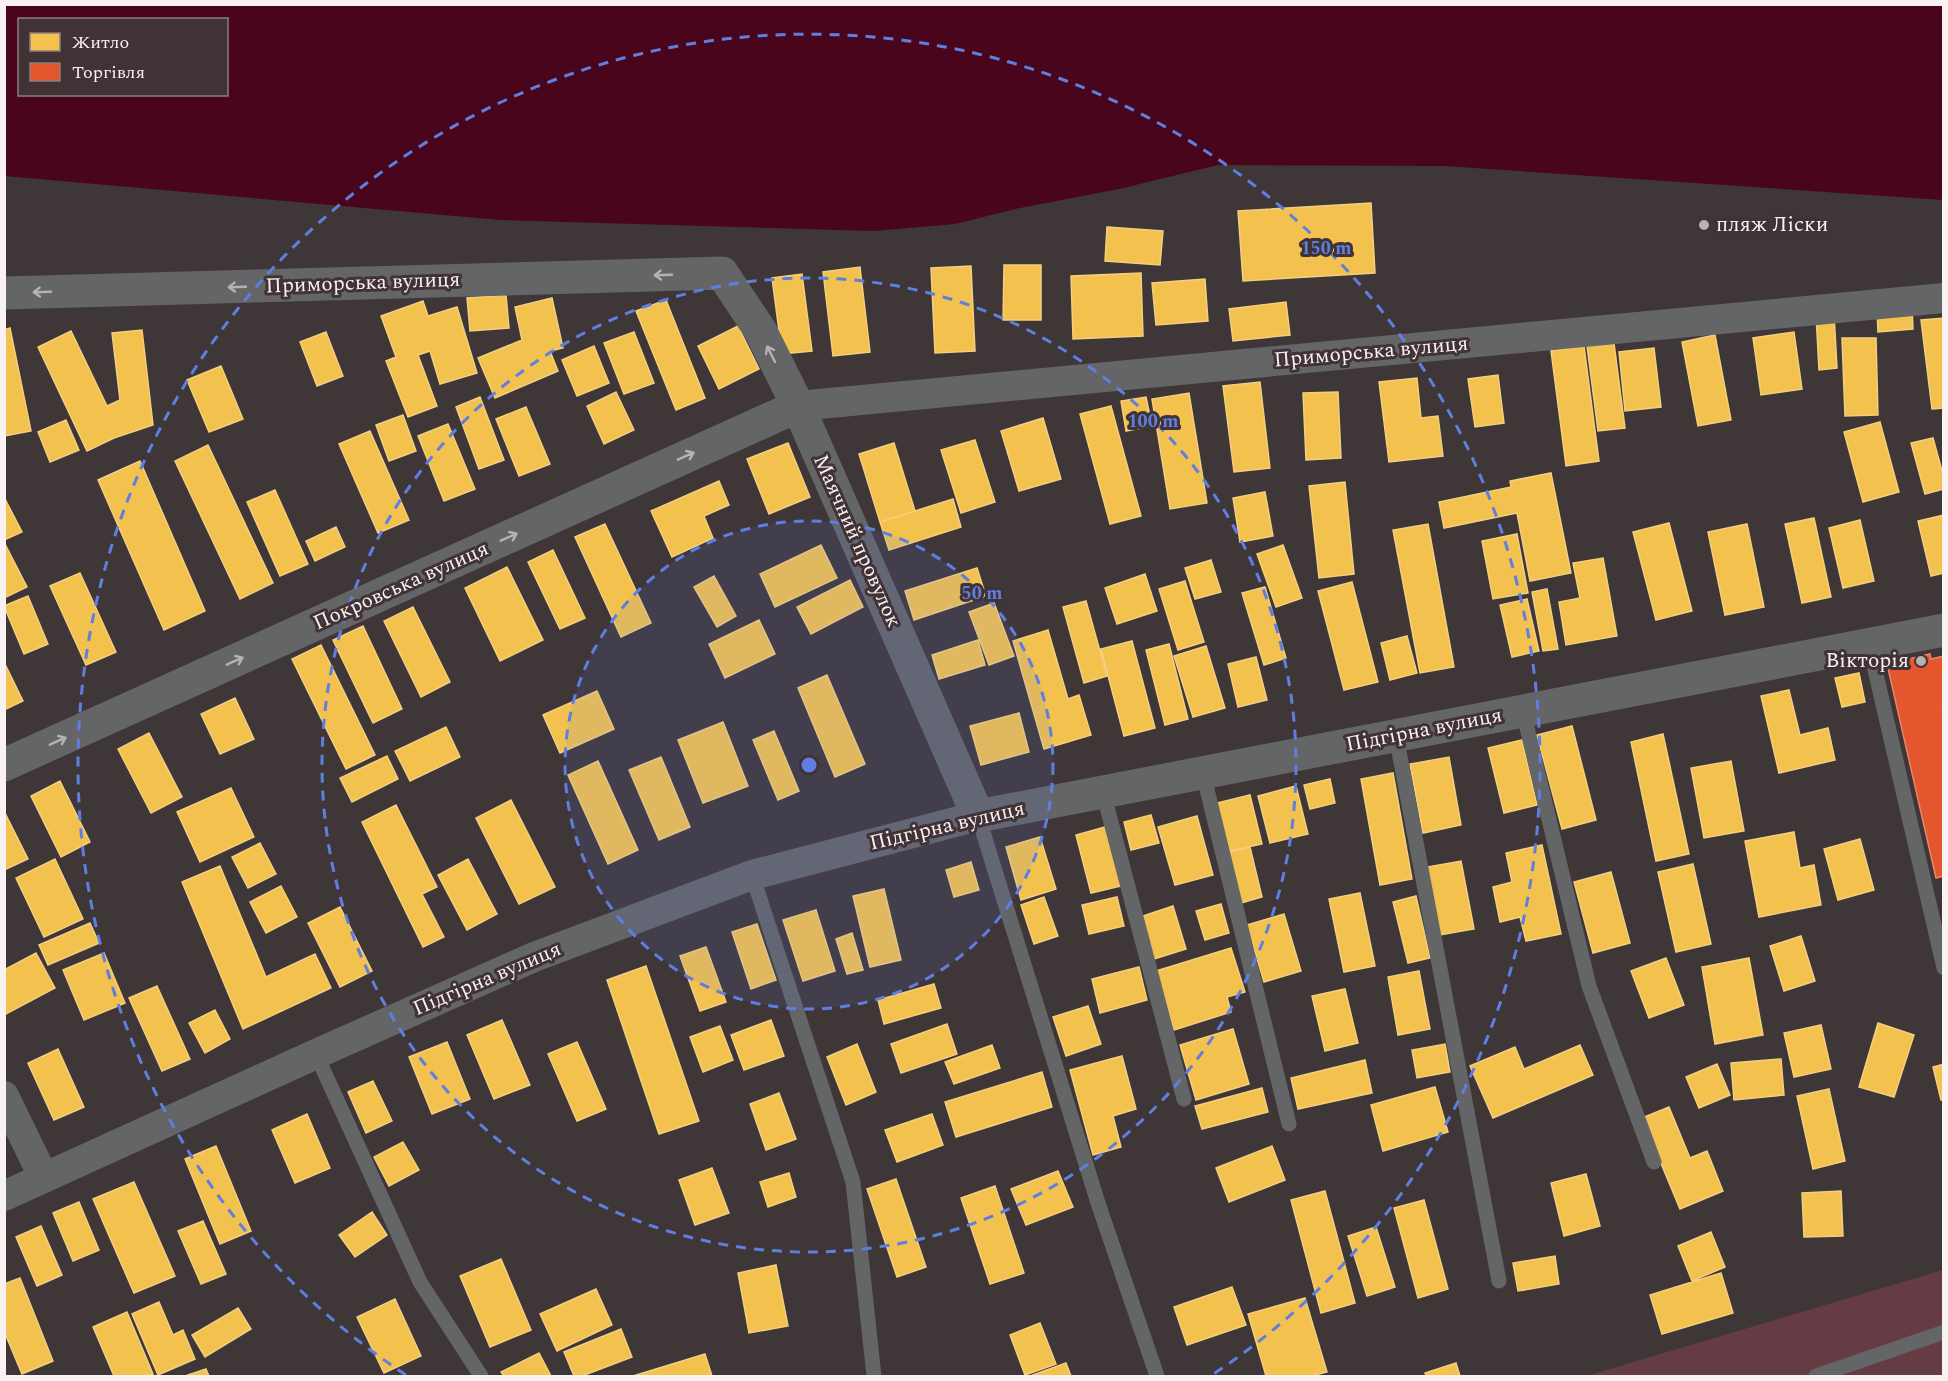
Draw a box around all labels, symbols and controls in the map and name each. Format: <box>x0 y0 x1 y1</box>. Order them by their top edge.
legend <box>18 18 228 96</box>
text: Житло <box>72 29 129 56</box>
text: Торгівля <box>72 59 145 86</box>
place label: пляж Ліски <box>1716 209 1828 241</box>
marker: пляж Ліски <box>1697 218 1711 232</box>
text: 150 m <box>1300 235 1352 262</box>
street label: Приморська вулиця <box>265 264 461 302</box>
one-way arrow <box>654 269 674 281</box>
one-way arrow <box>228 281 248 293</box>
one-way arrow <box>33 287 53 298</box>
street label: Приморська вулиця <box>1273 328 1469 376</box>
one-way arrow <box>765 345 777 363</box>
text: 100 m <box>1127 408 1179 435</box>
street label: Маячний провулок <box>804 449 910 633</box>
one-way arrow <box>677 450 695 462</box>
one-way arrow <box>499 530 517 542</box>
street label: Покровська вулиця <box>308 533 494 639</box>
text: 50 m <box>962 580 1002 607</box>
place label: Вікторія <box>1826 645 1909 677</box>
one-way arrow <box>226 654 244 666</box>
marker: Вікторія <box>1914 654 1928 668</box>
street label: Підгірна вулиця <box>1343 699 1505 761</box>
one-way arrow <box>48 735 66 746</box>
centre of rings <box>799 755 819 775</box>
street label: Підгірна вулиця <box>866 793 1028 859</box>
street label: Підгірна вулиця <box>408 933 566 1025</box>

